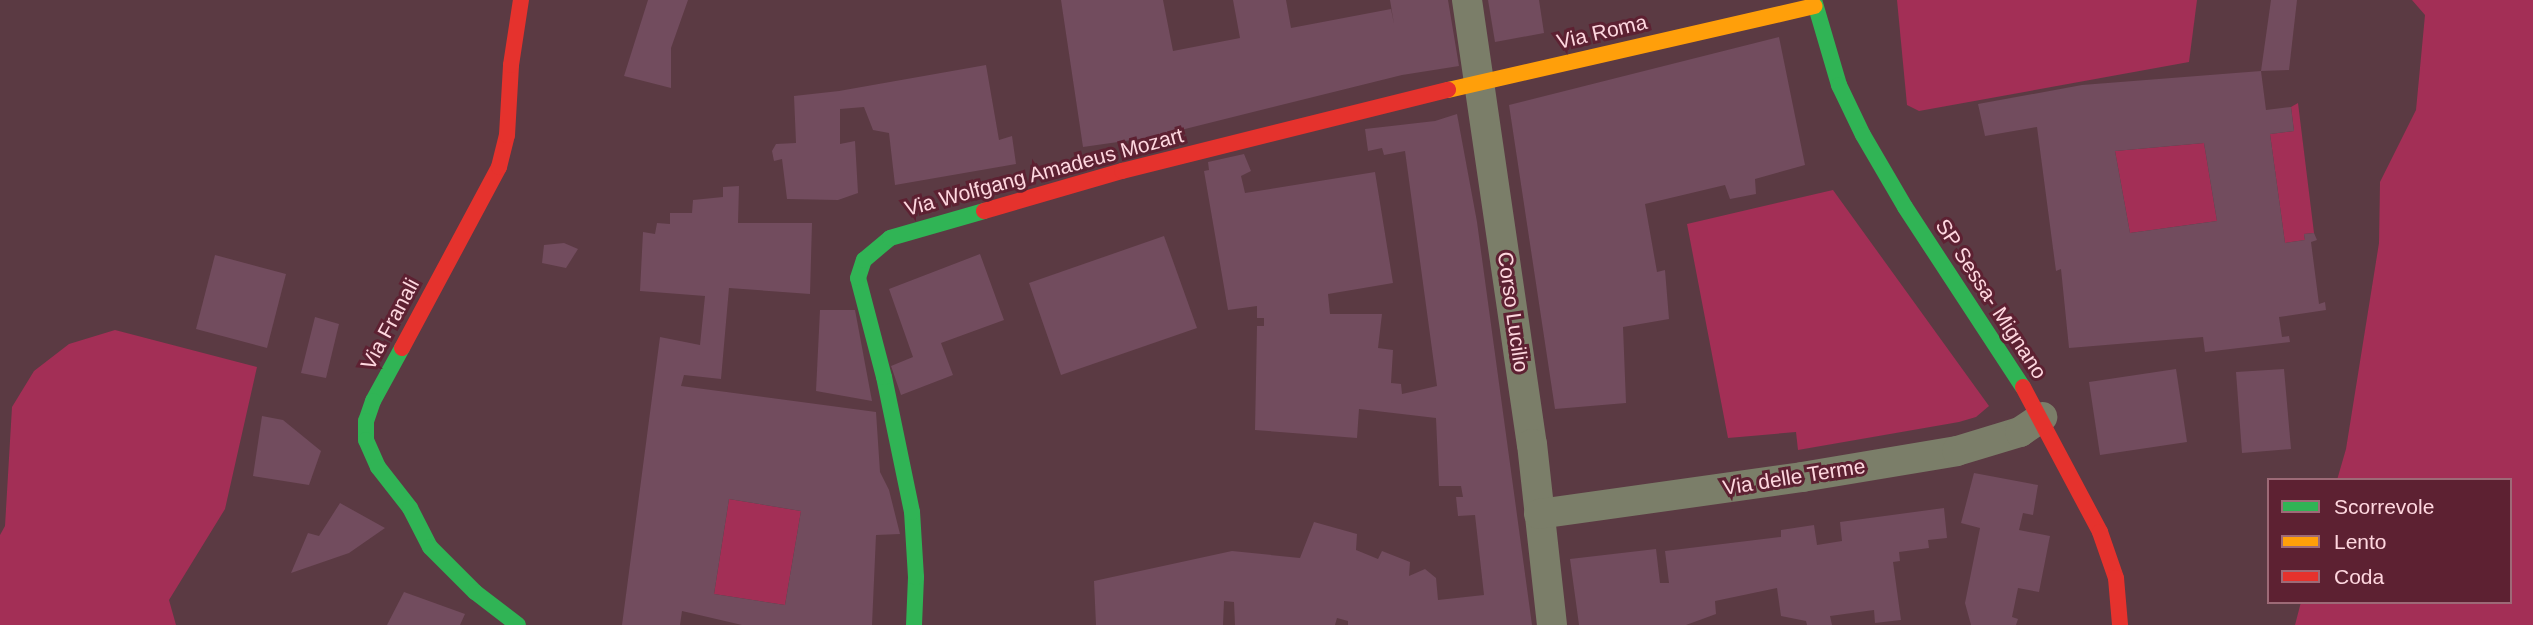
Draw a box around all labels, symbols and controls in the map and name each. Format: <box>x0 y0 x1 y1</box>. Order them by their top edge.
street label: Via Roma <box>1554 9 1650 55</box>
street label: Via Wolfgang Amadeus Mozart <box>901 122 1187 222</box>
street label: SP Sessa- Mignano <box>1930 214 2052 384</box>
street label: Corso Lucilio <box>1492 250 1534 374</box>
street label: Via Franali <box>355 274 425 374</box>
street label: Via delle Terme <box>1721 453 1867 501</box>
legend <box>2267 478 2512 604</box>
text: Scorrevole <box>2334 495 2434 518</box>
text: Lento <box>2334 530 2387 553</box>
text: Coda <box>2334 565 2384 588</box>

